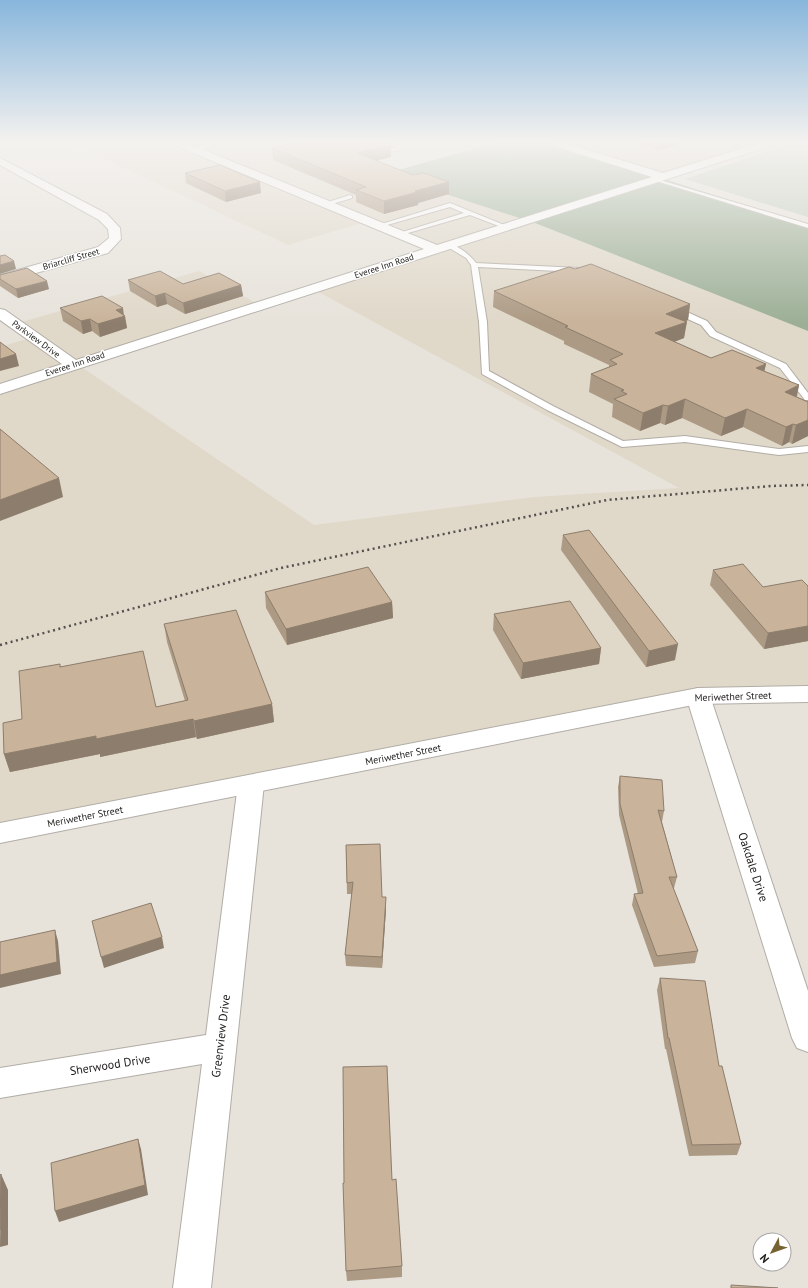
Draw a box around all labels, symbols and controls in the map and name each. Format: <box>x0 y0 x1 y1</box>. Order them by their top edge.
street label: Briarcliff Street <box>41 245 100 272</box>
street label: Everee Inn Road <box>353 251 415 280</box>
street label: Parkview Drive <box>10 317 63 360</box>
street label: Everee Inn Road <box>44 349 106 378</box>
street label: Meriwether Street <box>694 689 772 704</box>
street label: Meriwether Street <box>364 741 443 768</box>
street label: Meriwether Street <box>46 803 125 830</box>
street label: Oakdale Drive <box>735 830 772 903</box>
street label: Greenview Drive <box>208 994 233 1078</box>
street label: Sherwood Drive <box>69 1051 151 1078</box>
north arrow <box>752 1232 792 1272</box>
text: N <box>757 1251 772 1266</box>

